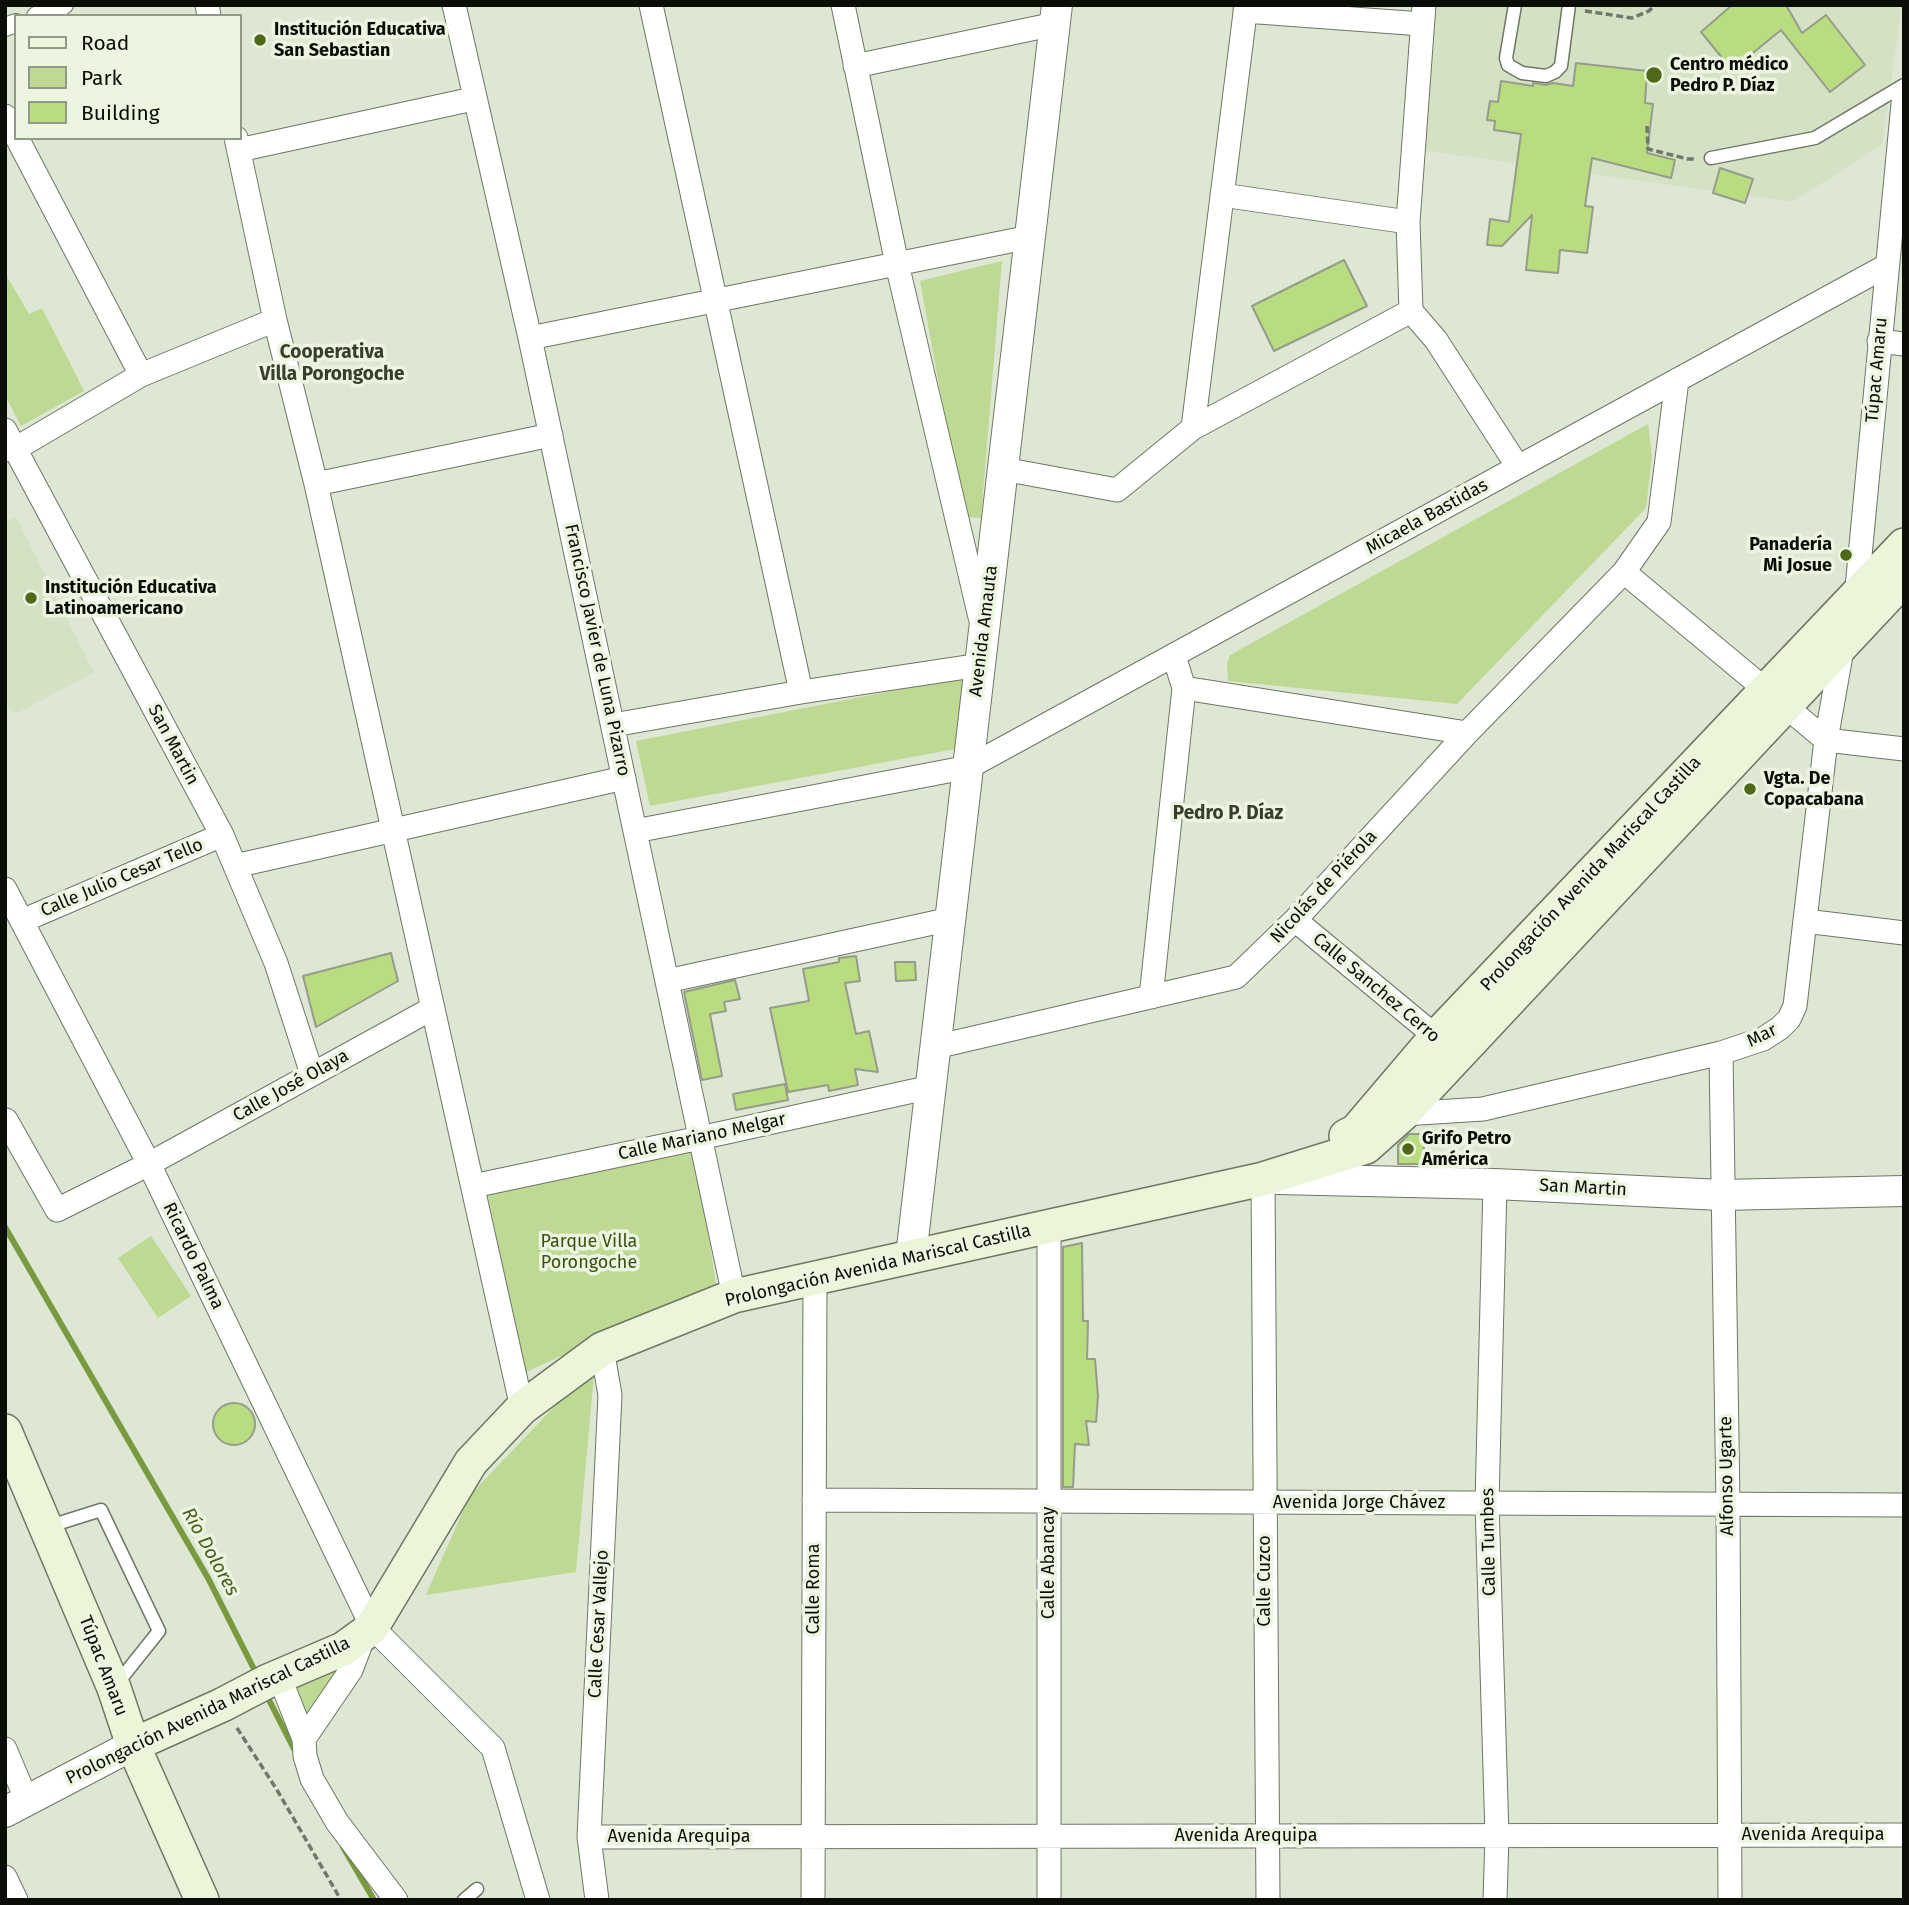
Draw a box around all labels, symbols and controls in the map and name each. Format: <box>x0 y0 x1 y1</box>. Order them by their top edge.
legend <box>14 14 242 140</box>
place label: Institución Educativa San Sebastian <box>274 19 446 61</box>
text: Road <box>81 30 129 56</box>
marker: Institución Educativa San Sebastian <box>252 32 268 48</box>
place label: Centro médico Pedro P. Díaz <box>1670 54 1789 96</box>
text: Park <box>81 65 122 91</box>
marker: Centro médico Pedro P. Díaz <box>1644 65 1664 85</box>
text: Building <box>81 100 160 126</box>
street label: Túpac Amaru <box>1862 316 1892 424</box>
district label: Cooperativa Villa Porongoche <box>259 342 405 386</box>
street label: Micaela Bastidas <box>1362 475 1492 559</box>
street label: Francisco Javier de Luna Pizarro <box>560 522 634 778</box>
place label: Panadería Mi Josue <box>1749 534 1832 576</box>
marker: Panadería Mi Josue <box>1838 547 1854 563</box>
street label: Avenida Amauta <box>965 564 1003 698</box>
place label: Institución Educativa Latinoamericano <box>45 577 217 620</box>
marker: Institución Educativa Latinoamericano <box>23 590 39 606</box>
street label: San Martin <box>143 701 203 789</box>
street label: Prolongación Avenida Mariscal Castilla <box>1476 752 1706 996</box>
place label: Vgta. De Copacabana <box>1764 768 1864 810</box>
marker: Vgta. De Copacabana <box>1742 781 1758 797</box>
district label: Pedro P. Díaz <box>1173 803 1283 825</box>
street label: Nicolás de Piérola <box>1266 826 1382 948</box>
street label: Calle Julio Cesar Tello <box>37 834 207 922</box>
street label: Calle Sanchez Cerro <box>1308 928 1444 1048</box>
street label: Mar <box>1743 1020 1781 1052</box>
street label: Calle José Olaya <box>229 1045 353 1127</box>
street label: Calle Mariano Melgar <box>616 1109 788 1165</box>
place label: Grifo Petro América <box>1422 1128 1511 1170</box>
marker: Grifo Petro América <box>1400 1141 1416 1157</box>
street label: San Martin <box>1539 1175 1627 1201</box>
street label: Ricardo Palma <box>158 1199 228 1313</box>
street label: Prolongación Avenida Mariscal Castilla <box>723 1220 1033 1312</box>
park label: Parque Villa Porongoche <box>541 1231 637 1274</box>
street label: Alfonso Ugarte <box>1715 1416 1739 1536</box>
street label: Calle Tumbes <box>1477 1488 1501 1596</box>
street label: Avenida Jorge Chávez <box>1273 1492 1445 1514</box>
water label: Río Dolores <box>176 1504 244 1600</box>
street label: Calle Abancay <box>1038 1507 1060 1619</box>
street label: Calle Cuzco <box>1254 1535 1276 1627</box>
street label: Calle Roma <box>803 1544 825 1634</box>
street label: Calle Cesar Vallejo <box>584 1549 614 1699</box>
street label: Túpac Amaru <box>74 1613 132 1719</box>
street label: Prolongación Avenida Mariscal Castilla <box>62 1633 354 1789</box>
street label: Avenida Arequipa <box>1741 1824 1885 1846</box>
street label: Avenida Arequipa <box>1174 1825 1318 1847</box>
street label: Avenida Arequipa <box>607 1826 751 1848</box>

